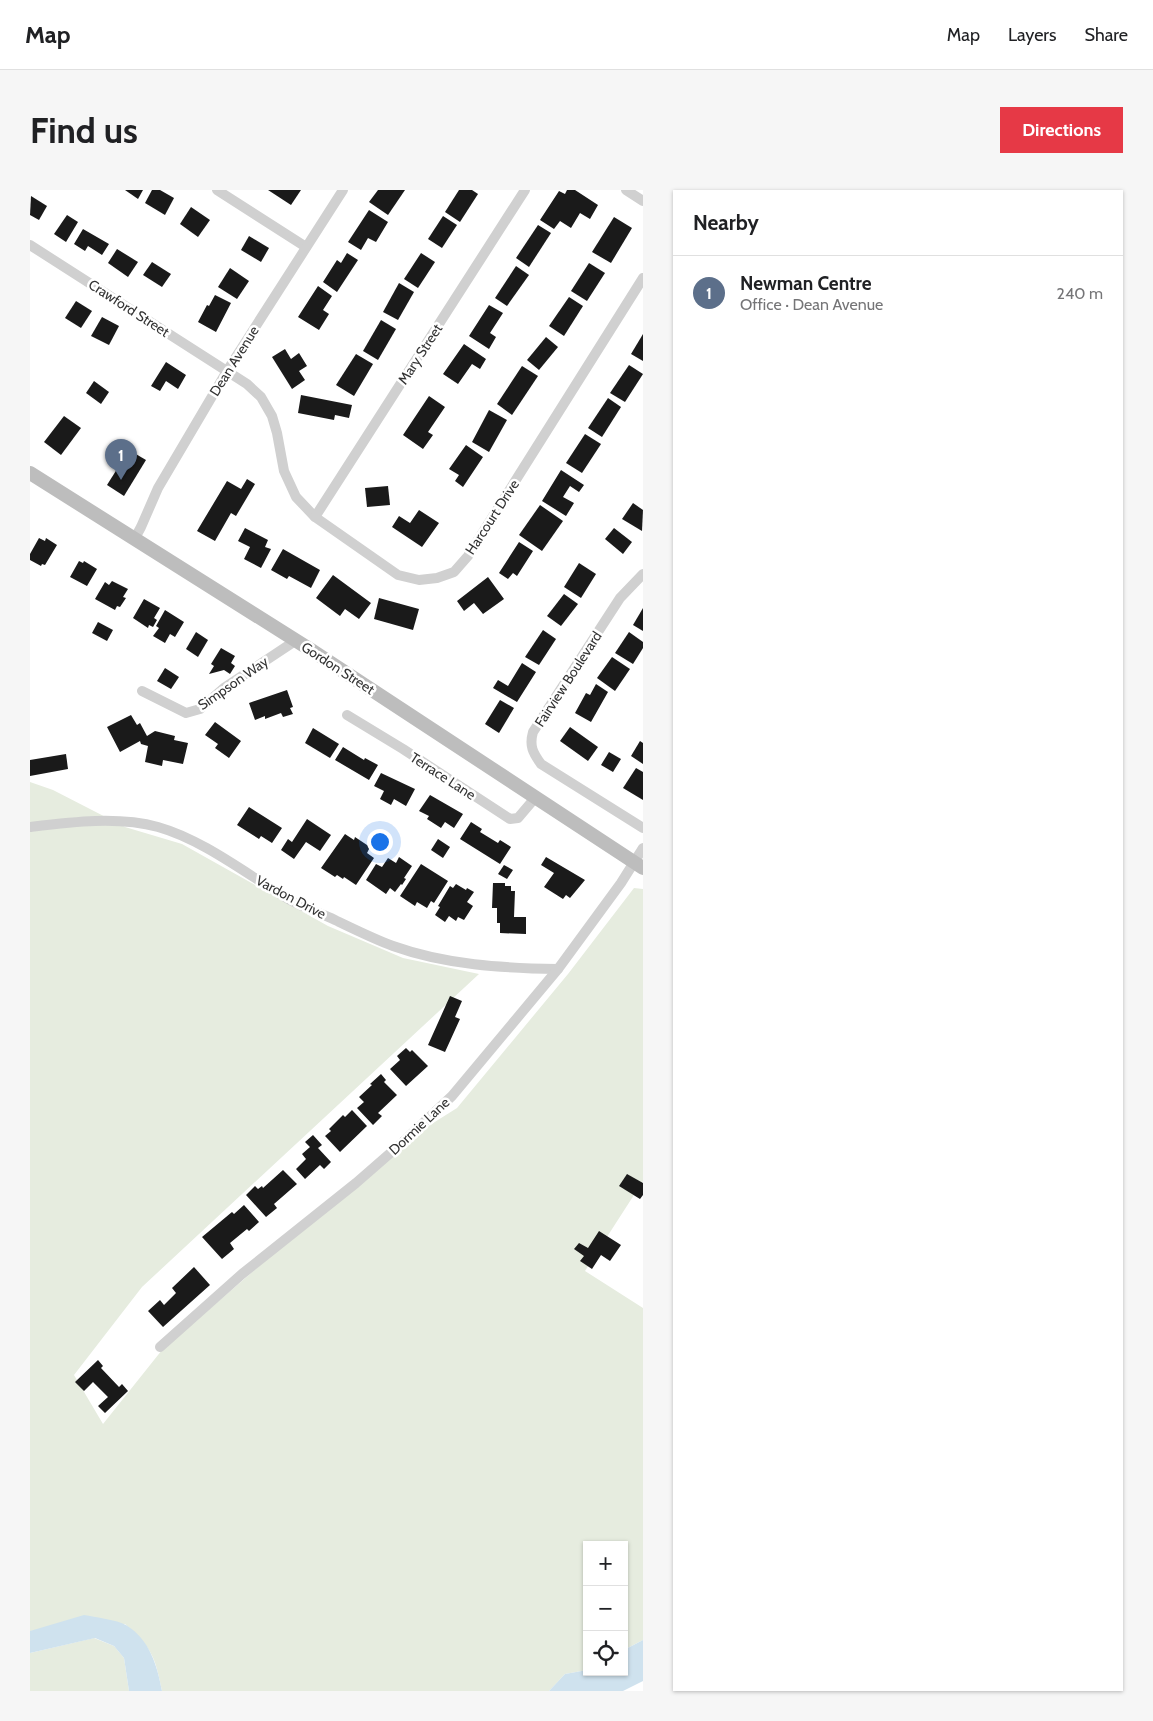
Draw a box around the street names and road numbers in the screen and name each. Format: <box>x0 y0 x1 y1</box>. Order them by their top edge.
street label: Crawford Street <box>85 275 173 341</box>
street label: Mary Street <box>394 320 446 388</box>
street label: Dean Avenue <box>205 323 263 399</box>
street label: Harcourt Drive <box>461 476 523 558</box>
street label: Fairview Boulevard <box>530 628 606 730</box>
street label: Gordon Street <box>298 638 378 698</box>
street label: Simpson Way <box>194 652 272 714</box>
street label: Terrace Lane <box>407 748 479 804</box>
street label: Vardon Drive <box>253 871 329 923</box>
street label: Dormie Lane <box>385 1093 453 1159</box>

